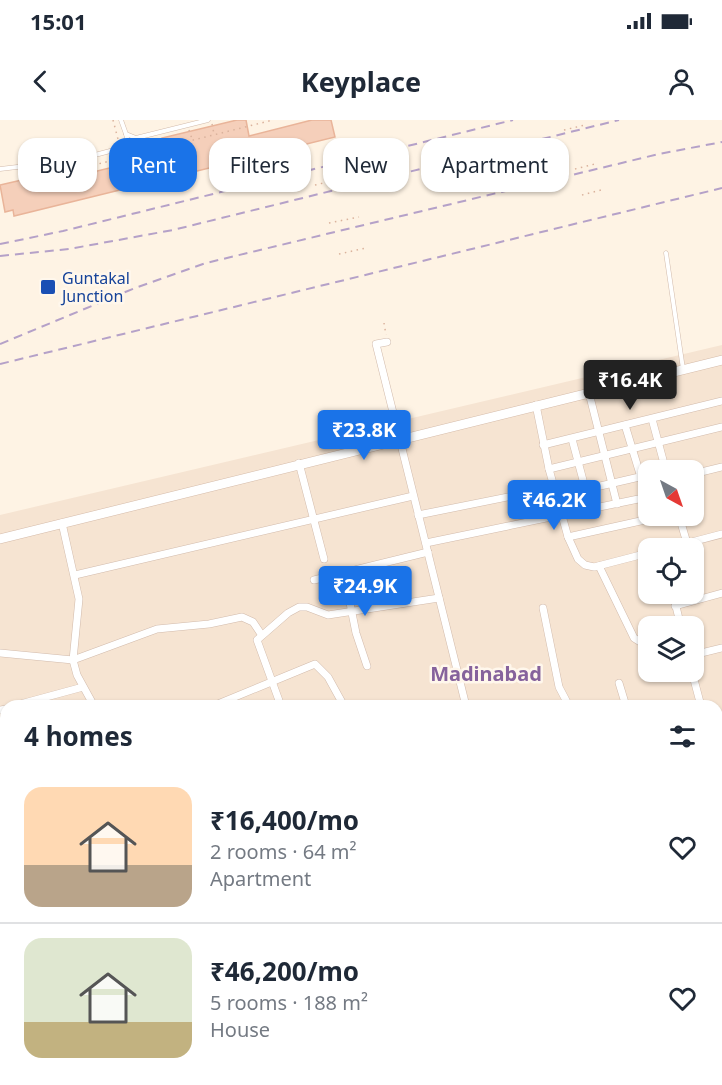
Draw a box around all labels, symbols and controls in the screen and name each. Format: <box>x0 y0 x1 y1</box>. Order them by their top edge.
text: 15:01 <box>30 6 87 36</box>
text: Keyplace <box>301 63 421 100</box>
icon: back <box>24 65 57 98</box>
icon: person <box>665 65 698 98</box>
chip: Buy <box>18 138 97 192</box>
chip: Rent <box>109 138 197 192</box>
chip: Filters <box>209 138 311 192</box>
chip: New <box>323 138 409 192</box>
chip: Apartment <box>421 138 569 192</box>
place label: Guntakal Junction <box>60 267 130 307</box>
marker: Guntakal Junction <box>39 278 57 296</box>
pin: ₹16.4K <box>581 360 679 411</box>
text: ₹16.4K <box>598 366 662 393</box>
pin: ₹23.8K <box>315 410 413 461</box>
text: ₹23.8K <box>332 416 396 443</box>
north arrow <box>638 460 704 526</box>
map controls <box>638 460 704 682</box>
pin: ₹46.2K <box>505 480 603 531</box>
text: ₹46.2K <box>522 486 586 513</box>
button: locate <box>638 538 704 604</box>
pin: ₹24.9K <box>316 566 414 617</box>
text: ₹24.9K <box>333 572 397 599</box>
button: layers <box>638 616 704 682</box>
district label: Madinabad <box>430 660 542 687</box>
text: 4 homes <box>24 718 133 754</box>
icon: filters <box>666 720 699 753</box>
text: ₹16,400/mo <box>210 802 359 838</box>
icon: home <box>72 811 144 883</box>
icon: heart <box>666 831 699 864</box>
text: 2 rooms · 64 m² <box>210 838 357 865</box>
text: Apartment <box>210 865 311 892</box>
text: ₹46,200/mo <box>210 953 359 989</box>
icon: home <box>72 962 144 1034</box>
icon: heart <box>666 982 699 1015</box>
text: 5 rooms · 188 m² <box>210 989 368 1016</box>
text: House <box>210 1016 270 1043</box>

